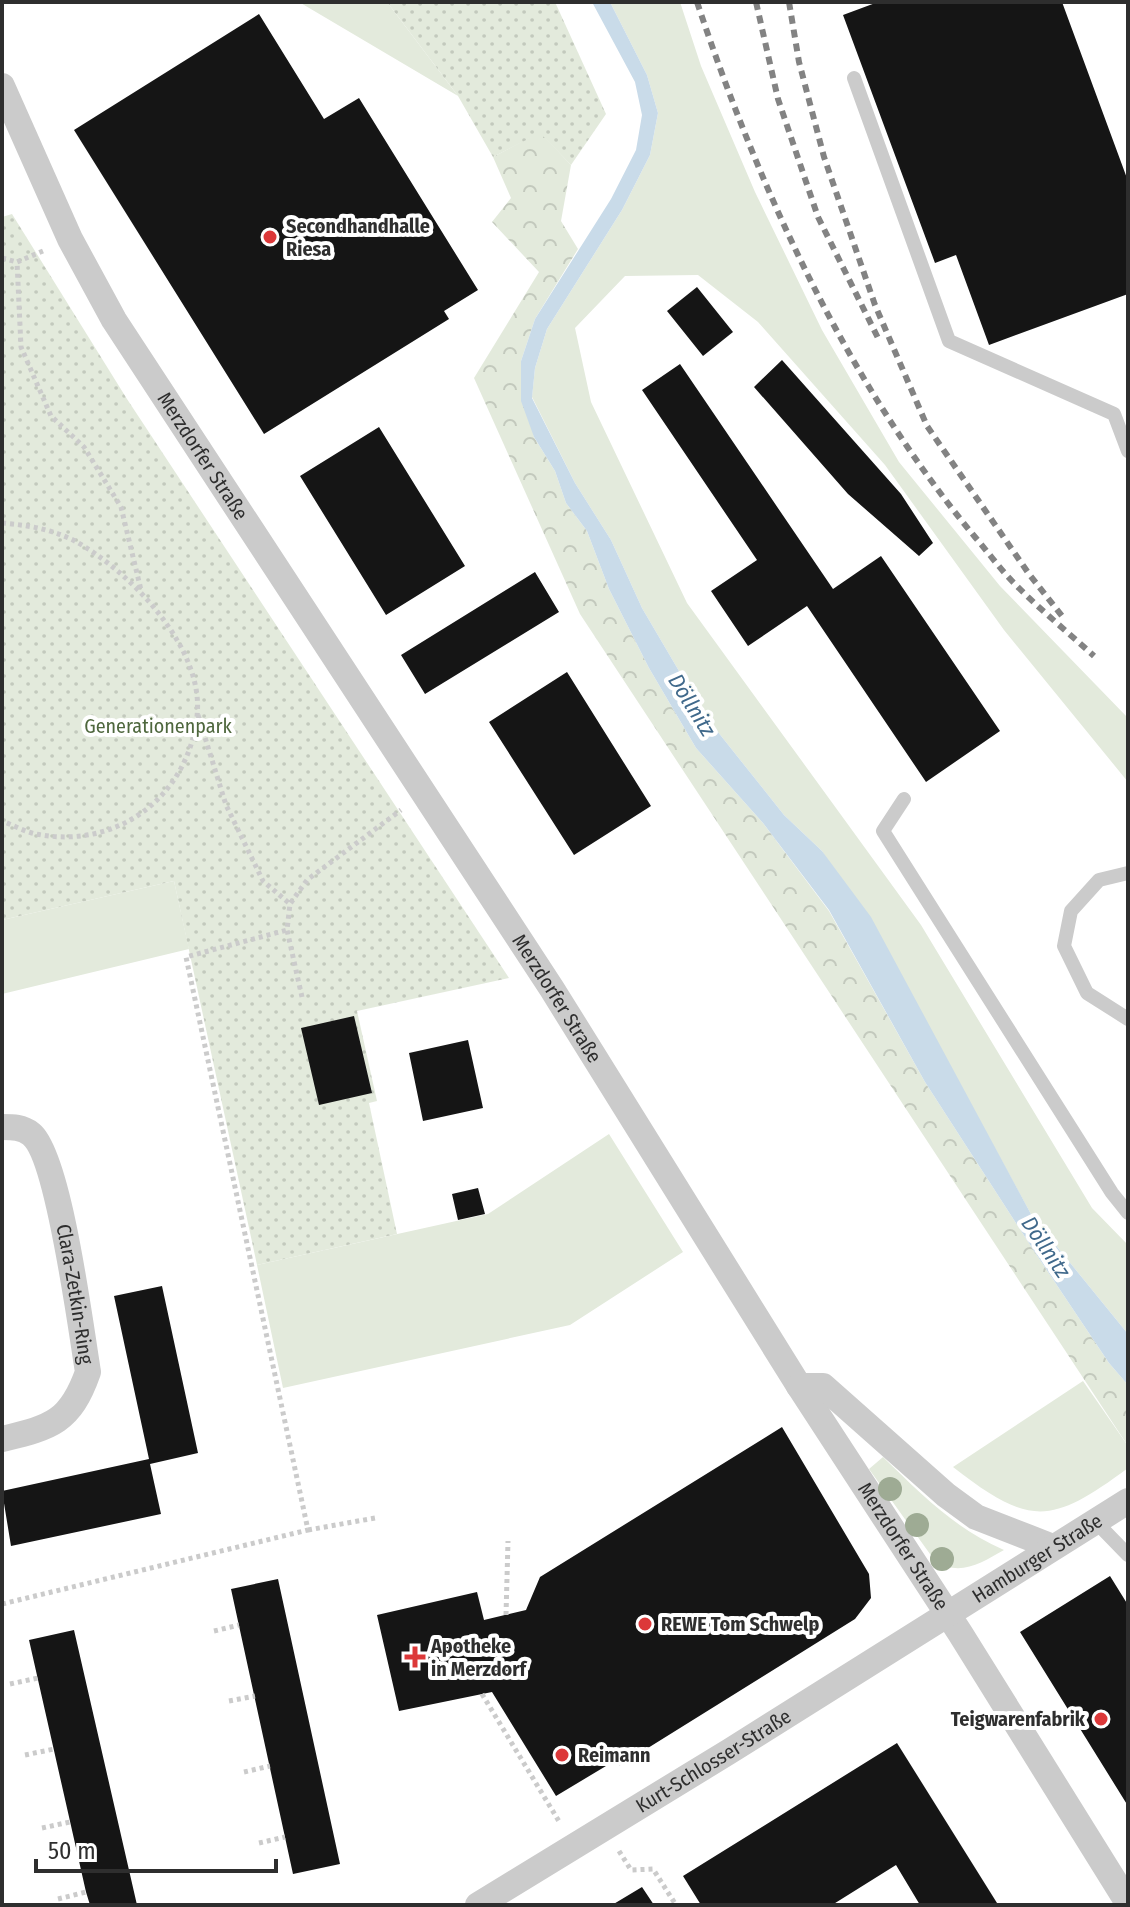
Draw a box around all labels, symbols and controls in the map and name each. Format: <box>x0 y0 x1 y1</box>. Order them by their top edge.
place label: Secondhandhalle Riesa <box>286 214 430 261</box>
marker: Secondhandhalle Riesa <box>261 228 279 246</box>
street label: Merzdorfer Straße <box>152 388 253 524</box>
water label: Döllnitz <box>662 669 722 742</box>
park label: Generationenpark <box>84 714 232 738</box>
street label: Merzdorfer Straße <box>507 930 607 1067</box>
water label: Döllnitz <box>1016 1211 1077 1283</box>
street label: Clara-Zetkin-Ring <box>51 1222 99 1366</box>
street label: Merzdorfer Straße <box>853 1478 954 1615</box>
street label: Hamburger Straße <box>968 1508 1107 1608</box>
place label: REWE Tom Schwelp <box>661 1612 820 1636</box>
marker: REWE Tom Schwelp <box>636 1615 654 1633</box>
place label: Apotheke in Merzdorf <box>430 1634 528 1681</box>
marker: Apotheke in Merzdorf <box>406 1648 424 1666</box>
street label: Kurt-Schlosser-Straße <box>631 1704 795 1818</box>
place label: Teigwarenfabrik <box>951 1707 1086 1731</box>
marker: Teigwarenfabrik <box>1092 1710 1110 1728</box>
place label: Reimann <box>578 1743 650 1767</box>
marker: Reimann <box>553 1746 571 1764</box>
scale bar <box>36 1823 276 1873</box>
text: 50 m <box>48 1837 96 1865</box>

